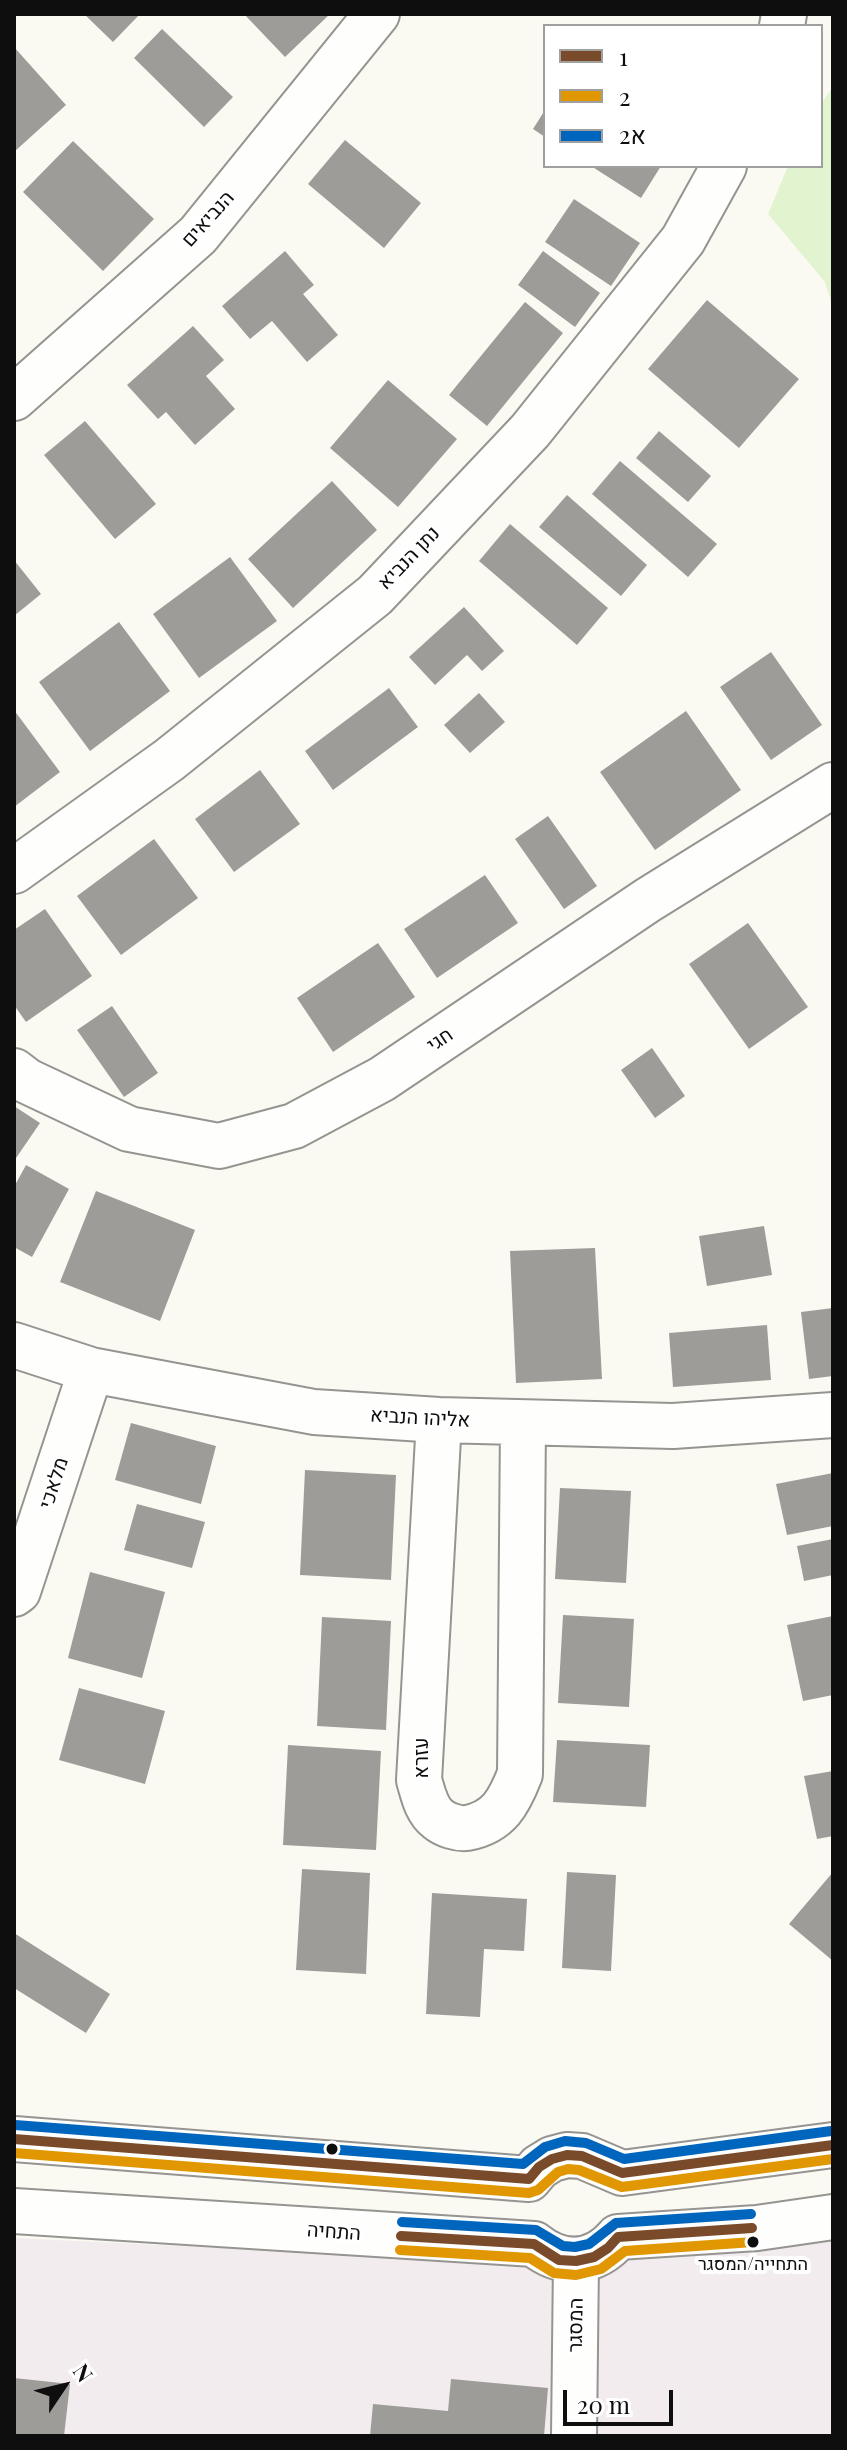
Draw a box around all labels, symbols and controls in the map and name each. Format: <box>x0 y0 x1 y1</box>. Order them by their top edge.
legend <box>543 24 823 168</box>
text: 1 <box>619 40 628 72</box>
text: 2 <box>619 80 631 112</box>
text: 2א <box>619 118 646 150</box>
street label: הנביאים <box>177 186 239 252</box>
street label: נתן הנביא <box>373 521 445 595</box>
street label: חגי <box>423 1023 457 1057</box>
street label: אליהו הנביא <box>369 1403 471 1433</box>
street label: מלאכי <box>34 1454 74 1512</box>
street label: עזרא <box>410 1737 434 1779</box>
unlabelled marker <box>324 2141 340 2157</box>
street label: התחיה <box>306 2218 362 2246</box>
marker: התחייה/המסגר <box>745 2234 761 2250</box>
place label: התחייה/המסגר <box>698 2253 808 2275</box>
street label: המסגר <box>564 2297 588 2353</box>
north arrow <box>24 2346 104 2426</box>
text: N <box>67 2357 100 2387</box>
scale bar <box>567 2374 677 2424</box>
text: 20 m <box>577 2388 630 2420</box>

